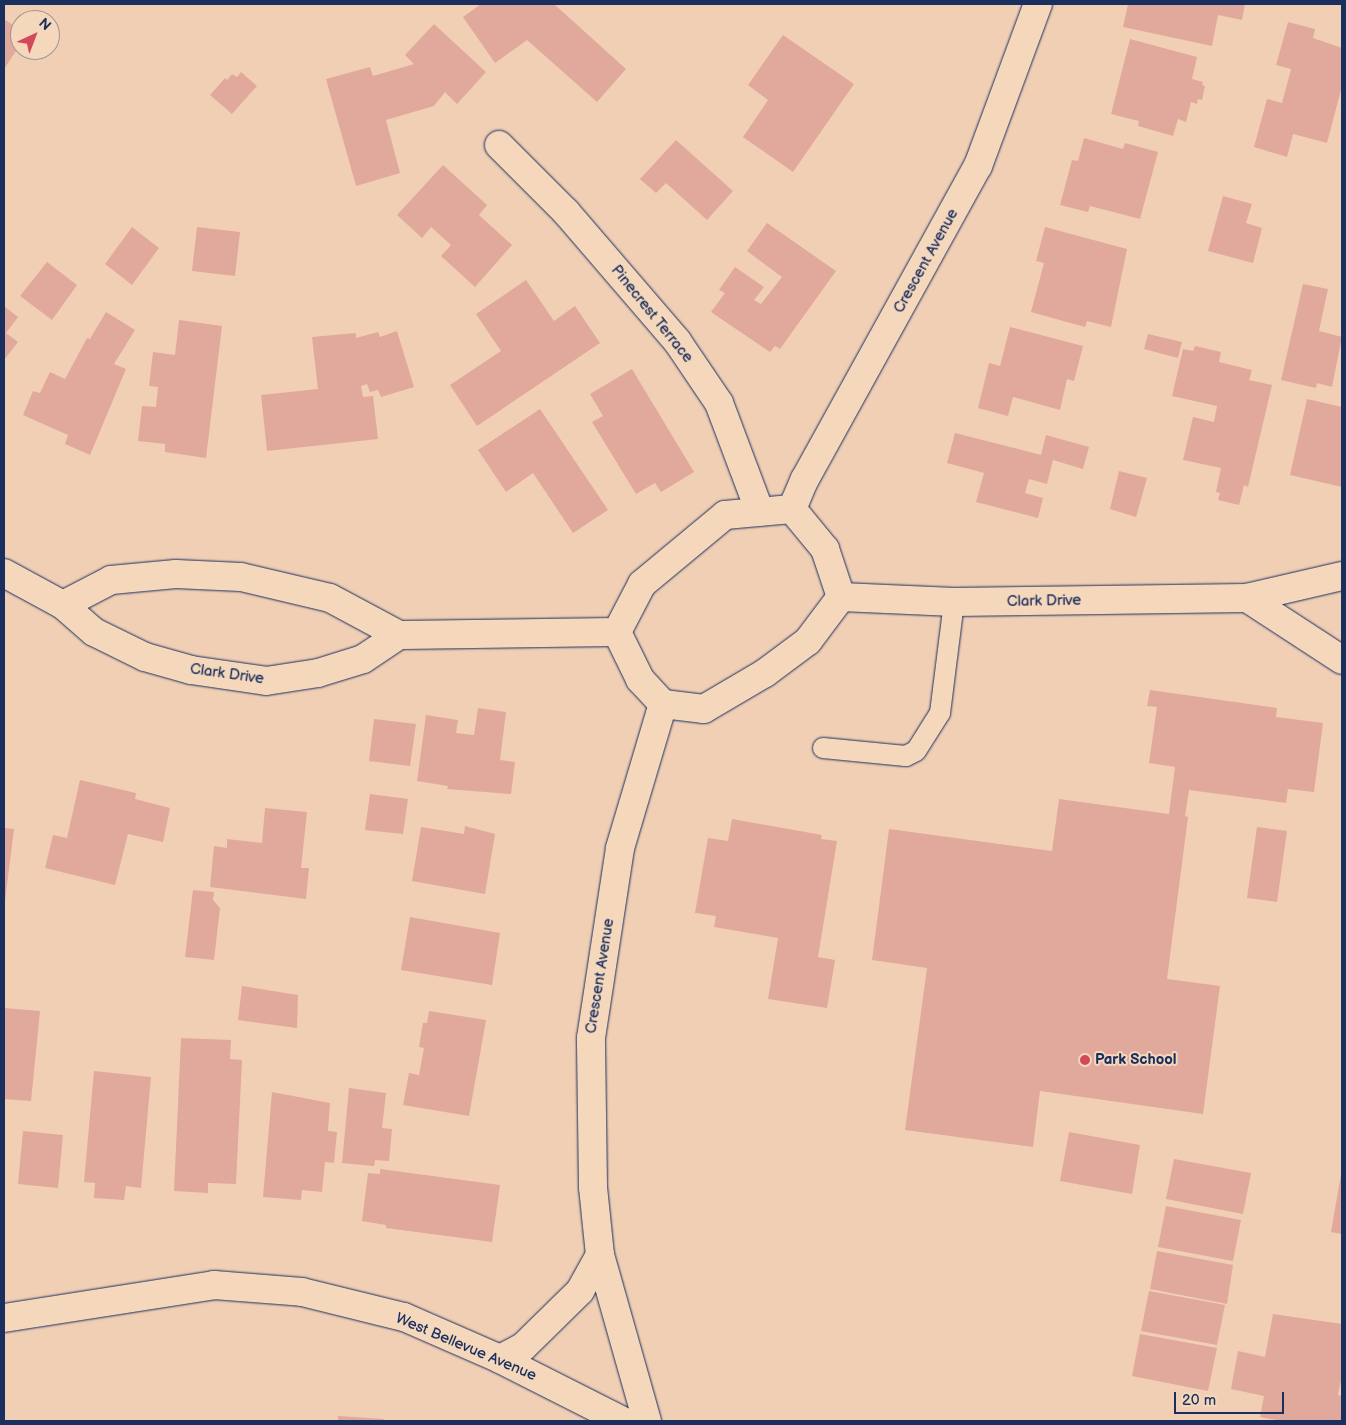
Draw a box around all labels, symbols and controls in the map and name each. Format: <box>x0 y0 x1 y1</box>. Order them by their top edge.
north arrow <box>10 10 60 60</box>
text: N <box>35 15 55 34</box>
street label: Crescent Avenue <box>890 206 962 316</box>
street label: Pinecrest Terrace <box>607 261 697 367</box>
street label: Clark Drive <box>1007 591 1081 611</box>
street label: Clark Drive <box>189 660 265 688</box>
street label: Crescent Avenue <box>582 917 618 1035</box>
place label: Park School <box>1095 1051 1177 1069</box>
marker: Park School <box>1079 1054 1091 1066</box>
street label: West Bellevue Avenue <box>393 1309 539 1385</box>
scale bar <box>1176 1382 1286 1414</box>
text: 20 m <box>1182 1391 1216 1410</box>

